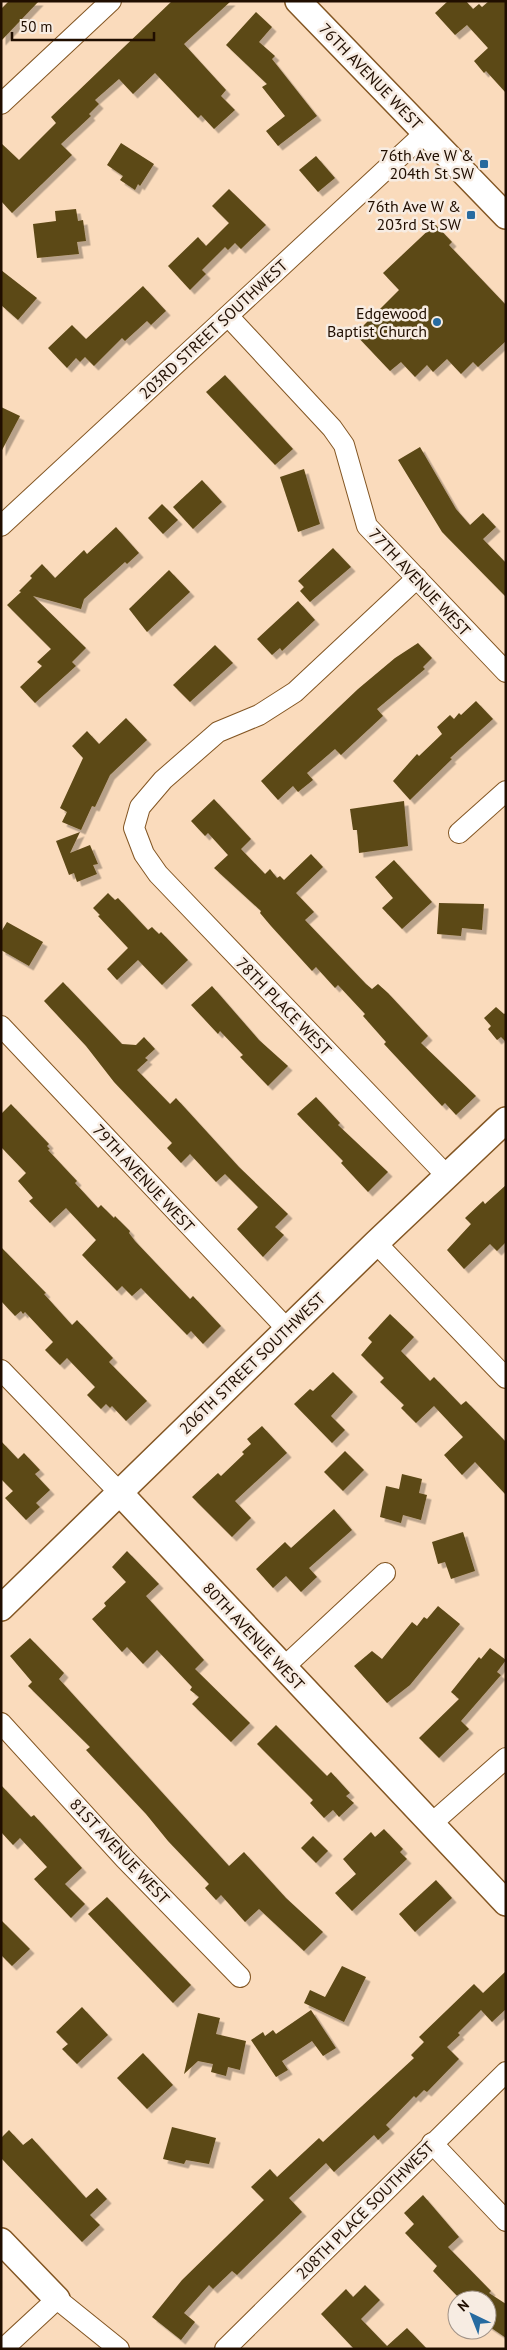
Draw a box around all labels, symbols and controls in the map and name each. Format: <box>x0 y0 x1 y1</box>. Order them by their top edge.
scale bar <box>12 10 155 42</box>
text: 50 m <box>20 17 53 36</box>
street label: 76TH AVENUE WEST <box>315 19 427 133</box>
place label: 76th Ave W & 204th St SW <box>380 145 475 183</box>
marker: 76th Ave W & 204th St SW <box>478 158 490 170</box>
place label: 76th Ave W & 203rd St SW <box>367 196 462 234</box>
marker: 76th Ave W & 203rd St SW <box>465 209 477 221</box>
street label: 203RD STREET SOUTHWEST <box>135 255 291 403</box>
place label: Edgewood Baptist Church <box>327 303 427 341</box>
marker: Edgewood Baptist Church <box>431 316 443 328</box>
street label: 77TH AVENUE WEST <box>365 524 475 640</box>
street label: 78TH PLACE WEST <box>232 953 336 1059</box>
street label: 79TH AVENUE WEST <box>89 1120 199 1236</box>
street label: 206TH STREET SOUTHWEST <box>175 1288 329 1438</box>
street label: 80TH AVENUE WEST <box>199 1578 309 1694</box>
street label: 81ST AVENUE WEST <box>66 1794 174 1908</box>
street label: 208TH PLACE SOUTHWEST <box>292 2137 438 2283</box>
north arrow <box>447 2290 497 2340</box>
text: N <box>454 2296 473 2315</box>

